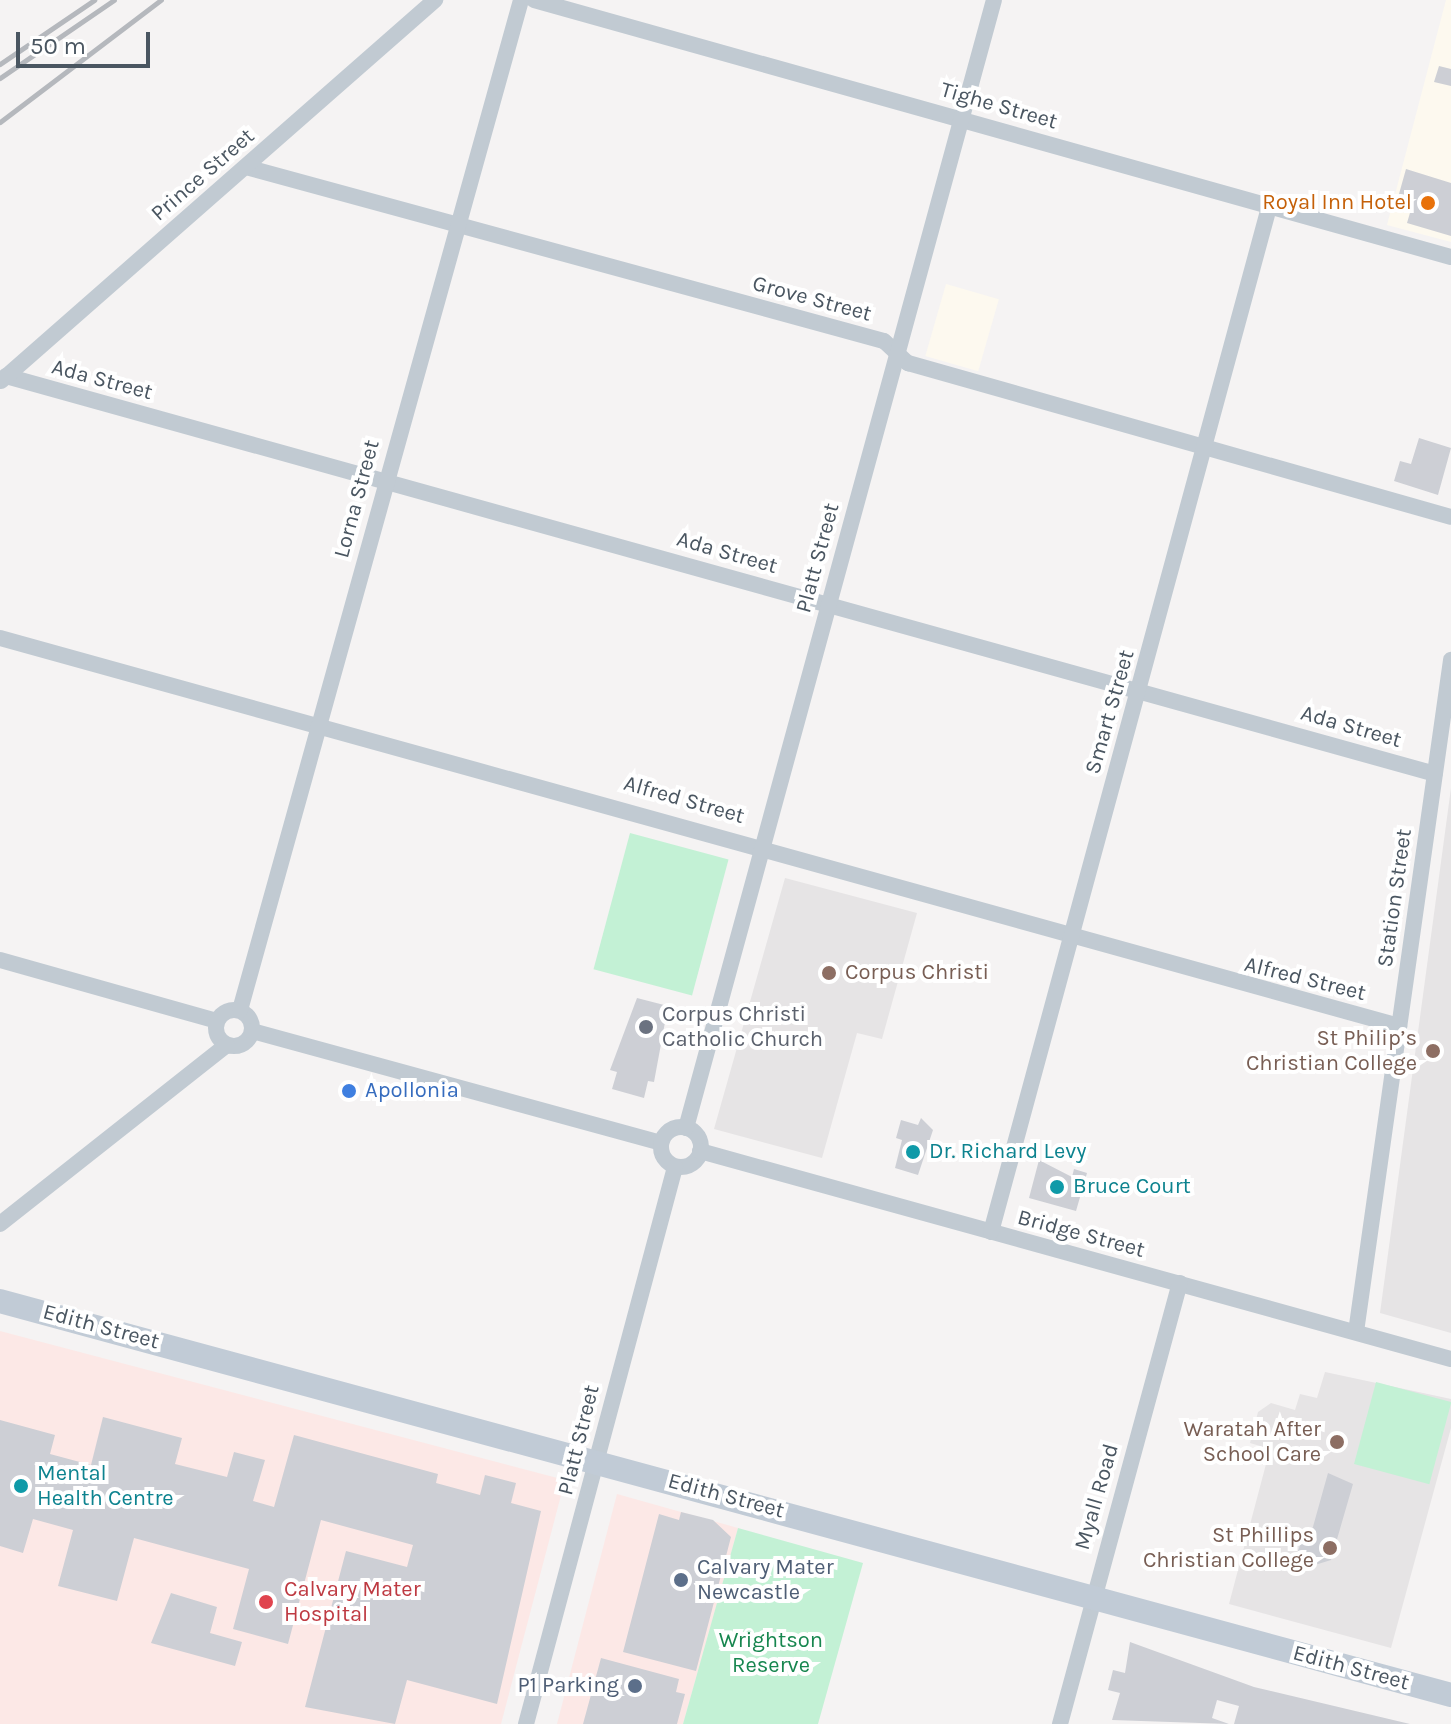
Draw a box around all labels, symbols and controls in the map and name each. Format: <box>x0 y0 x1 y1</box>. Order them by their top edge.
scale bar <box>20 16 154 66</box>
text: 50 m <box>30 32 86 60</box>
street label: Tighe Street <box>938 77 1060 135</box>
street label: Prince Street <box>146 123 260 227</box>
place label: Royal Inn Hotel <box>1262 190 1412 216</box>
marker: Royal Inn Hotel <box>1419 194 1437 212</box>
street label: Grove Street <box>750 270 874 328</box>
street label: Ada Street <box>49 354 155 406</box>
street label: Lorna Street <box>329 437 385 561</box>
street label: Platt Street <box>791 500 845 616</box>
street label: Ada Street <box>674 526 780 580</box>
street label: Smart Street <box>1080 647 1140 777</box>
street label: Ada Street <box>1298 700 1404 754</box>
street label: Alfred Street <box>621 770 747 830</box>
street label: Station Street <box>1372 827 1418 969</box>
street label: Alfred Street <box>1242 951 1368 1007</box>
place label: Corpus Christi <box>845 960 989 986</box>
marker: Corpus Christi <box>820 964 838 982</box>
place label: Corpus Christi Catholic Church <box>662 1001 823 1052</box>
marker: Corpus Christi Catholic Church <box>637 1018 655 1036</box>
place label: St Philip’s Christian College <box>1246 1025 1417 1076</box>
marker: St Philip’s Christian College <box>1424 1042 1442 1060</box>
place label: Apollonia <box>365 1078 459 1104</box>
marker: Apollonia <box>340 1082 358 1100</box>
place label: Dr. Richard Levy <box>929 1139 1086 1165</box>
marker: Dr. Richard Levy <box>904 1143 922 1161</box>
place label: Bruce Court <box>1073 1174 1191 1200</box>
marker: Bruce Court <box>1048 1178 1066 1196</box>
street label: Bridge Street <box>1015 1204 1147 1264</box>
street label: Edith Street <box>40 1299 162 1355</box>
street label: Platt Street <box>553 1382 605 1498</box>
place label: Waratah After School Care <box>1184 1416 1321 1468</box>
marker: Waratah After School Care <box>1328 1433 1346 1451</box>
street label: Myall Road <box>1069 1441 1125 1553</box>
place label: Mental Health Centre <box>37 1460 174 1512</box>
street label: Edith Street <box>665 1468 787 1524</box>
marker: Mental Health Centre <box>12 1477 30 1495</box>
place label: St Phillips Christian College <box>1143 1522 1314 1574</box>
marker: St Phillips Christian College <box>1321 1539 1339 1557</box>
place label: Calvary Mater Newcastle <box>697 1554 834 1606</box>
marker: Calvary Mater Newcastle <box>672 1571 690 1589</box>
place label: Calvary Mater Hospital <box>284 1576 421 1628</box>
marker: Calvary Mater Hospital <box>255 1591 277 1613</box>
park label: Wrightson Reserve <box>719 1627 823 1678</box>
street label: Edith Street <box>1290 1640 1412 1696</box>
place label: P1 Parking <box>517 1673 619 1699</box>
marker: P1 Parking <box>626 1677 644 1695</box>

